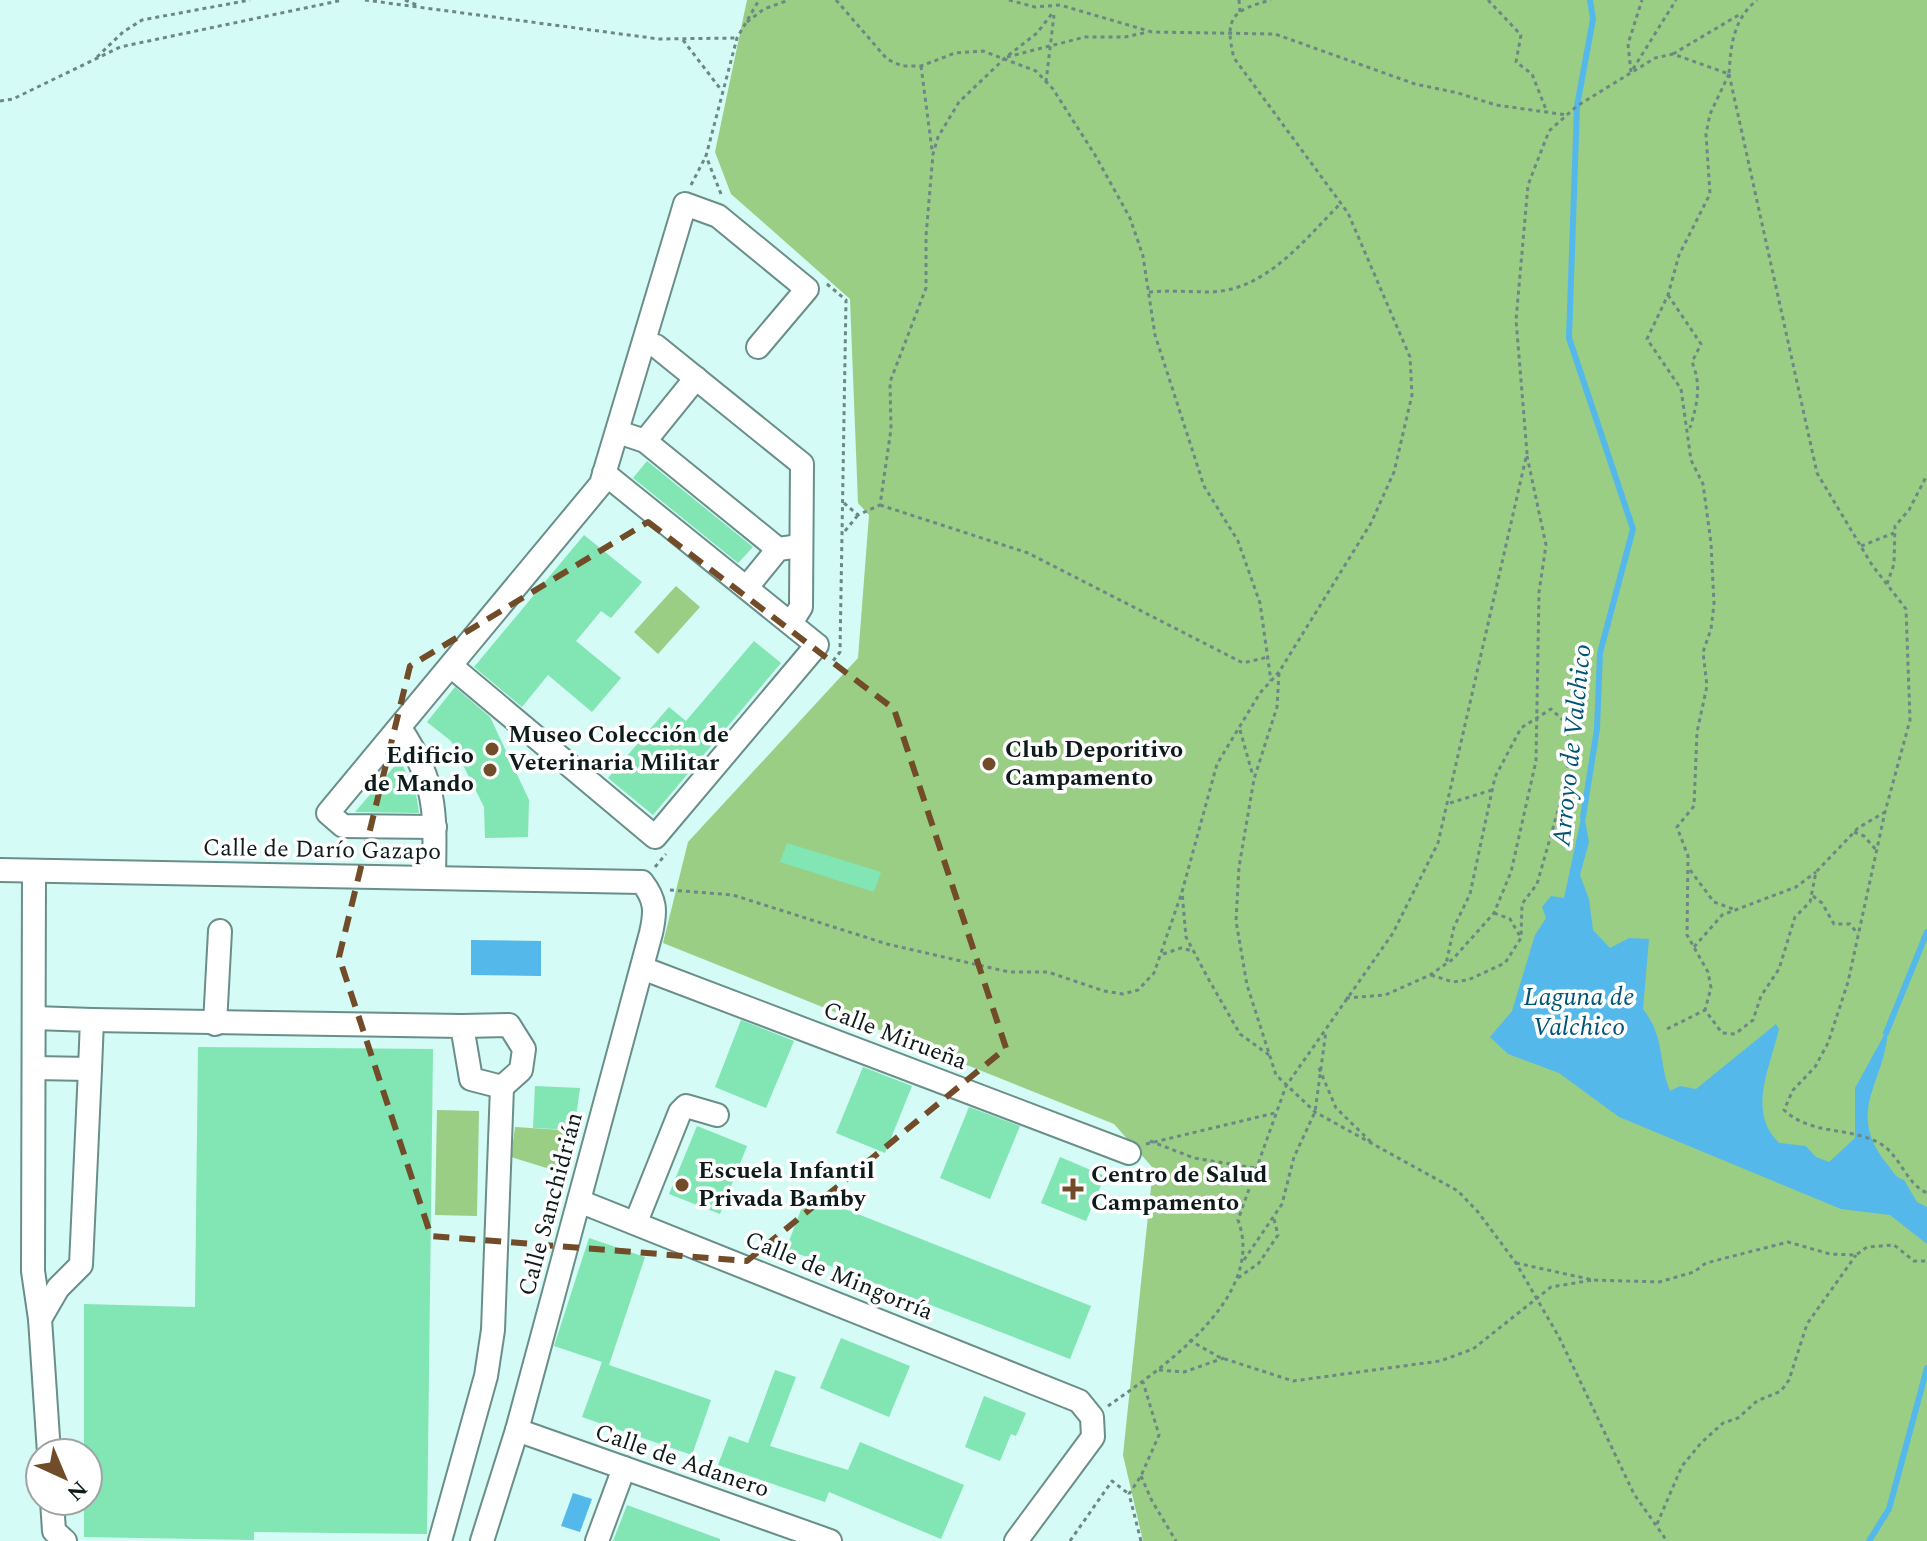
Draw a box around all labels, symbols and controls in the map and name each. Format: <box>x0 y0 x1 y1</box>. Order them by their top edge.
water label: Arroyo de Valchico <box>1541 642 1602 849</box>
place label: Museo Colección de Veterinaria Militar <box>508 717 729 781</box>
place label: Club Deporitivo Campamento <box>1005 732 1183 796</box>
place label: Edificio de Mando <box>364 738 474 802</box>
marker: Museo Colección de Veterinaria Militar <box>483 740 501 758</box>
marker: Club Deporitivo Campamento <box>980 755 998 773</box>
marker: Edificio de Mando <box>481 761 499 779</box>
street label: Calle de Darío Gazapo <box>203 830 441 870</box>
water label: Laguna de Valchico <box>1524 977 1634 1047</box>
street label: Calle Mirueña <box>818 992 972 1080</box>
street label: Calle Sanchidrián <box>509 1108 593 1300</box>
place label: Escuela Infantil Privada Bamby <box>698 1153 875 1217</box>
place label: Centro de Salud Campamento <box>1091 1157 1268 1221</box>
marker: Escuela Infantil Privada Bamby <box>673 1176 691 1194</box>
marker: Centro de Salud Campamento <box>1062 1178 1084 1200</box>
street label: Calle de Mingorría <box>739 1222 939 1330</box>
street label: Calle de Adanero <box>590 1414 774 1508</box>
north arrow <box>24 1437 104 1517</box>
text: N <box>59 1472 95 1508</box>

